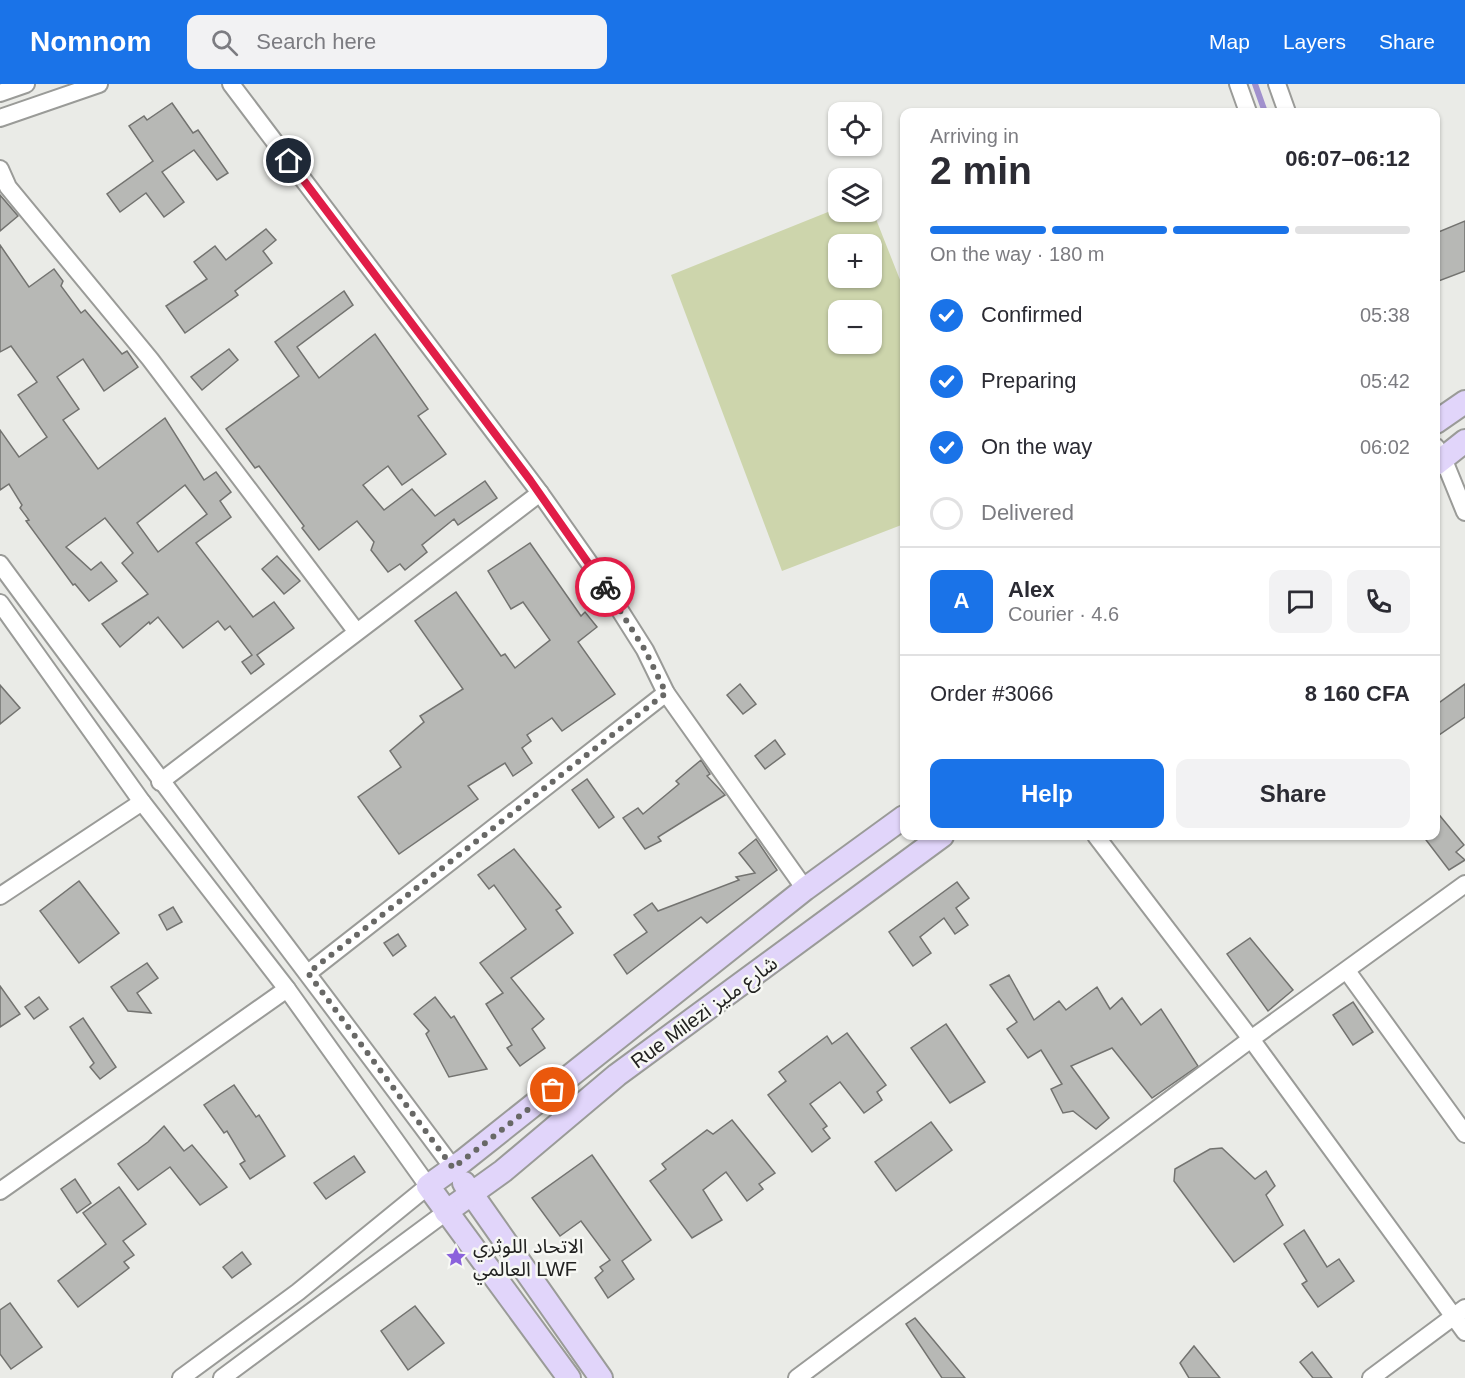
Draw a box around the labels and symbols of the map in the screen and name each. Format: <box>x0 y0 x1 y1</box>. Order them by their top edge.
pin <box>263 135 314 186</box>
courier <box>575 557 635 617</box>
street label: Rue Milezi شارع مليز <box>627 952 784 1076</box>
pin <box>527 1064 578 1115</box>
place label: الاتحاد اللوثري العالمي LWF <box>473 1235 584 1285</box>
place icon: الاتحاد اللوثري العالمي LWF <box>444 1245 468 1269</box>

